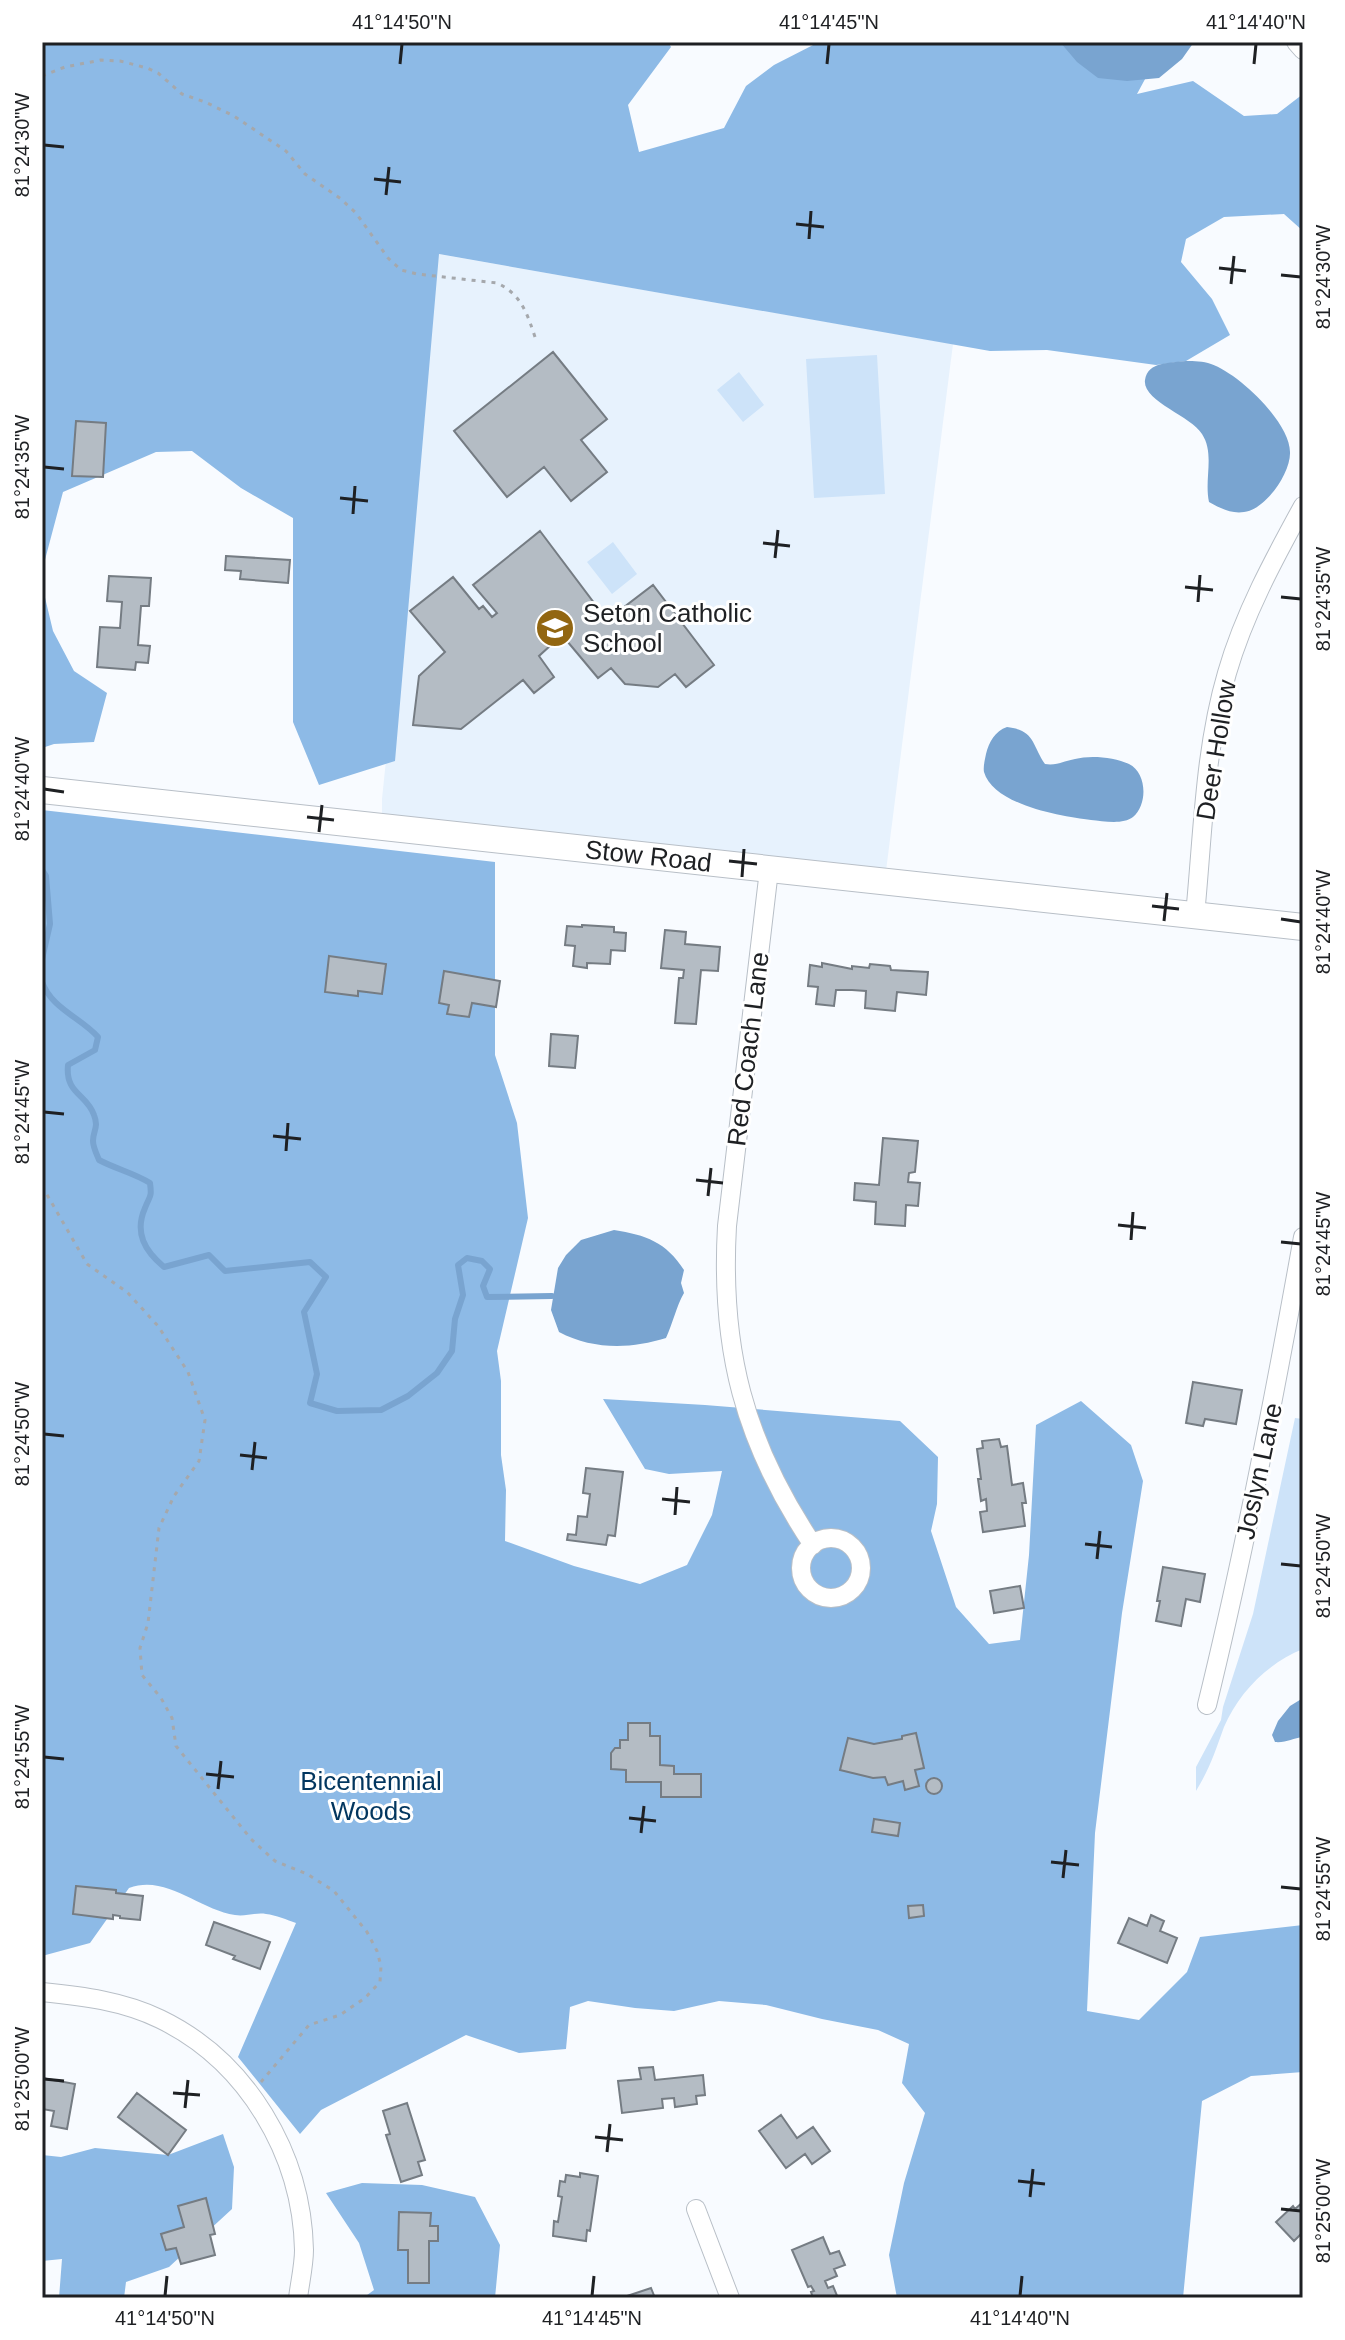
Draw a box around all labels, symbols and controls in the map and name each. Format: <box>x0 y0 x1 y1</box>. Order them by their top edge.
text: 41°14'50"N <box>352 11 452 33</box>
text: 41°14'45"N <box>779 11 879 33</box>
text: 41°14'40"N <box>1206 11 1306 33</box>
text: 81°24'30"W <box>11 93 33 197</box>
text: 81°24'30"W <box>1312 225 1334 329</box>
text: 81°24'35"W <box>11 415 33 519</box>
text: 81°24'35"W <box>1312 547 1334 651</box>
place label: Seton Catholic School <box>583 598 752 658</box>
school or university icon: Seton Catholic School <box>534 607 576 649</box>
street label: Deer Hollow <box>1190 678 1242 822</box>
text: 81°24'40"W <box>11 737 33 841</box>
street label: Stow Road <box>584 834 713 878</box>
text: 81°24'40"W <box>1312 870 1334 974</box>
street label: Red Coach Lane <box>721 950 775 1148</box>
text: 81°24'45"W <box>11 1060 33 1164</box>
text: 81°24'45"W <box>1312 1192 1334 1296</box>
text: 81°24'50"W <box>11 1382 33 1486</box>
street label: Joslyn Lane <box>1230 1400 1288 1542</box>
text: 81°24'50"W <box>1312 1514 1334 1618</box>
text: 81°24'55"W <box>11 1705 33 1809</box>
park label: Bicentennial Woods <box>300 1766 442 1826</box>
text: 81°24'55"W <box>1312 1837 1334 1941</box>
text: 81°25'00"W <box>11 2027 33 2131</box>
text: 81°25'00"W <box>1312 2159 1334 2263</box>
text: 41°14'50"N <box>115 2307 215 2329</box>
text: 41°14'45"N <box>542 2307 642 2329</box>
text: 41°14'40"N <box>970 2307 1070 2329</box>

